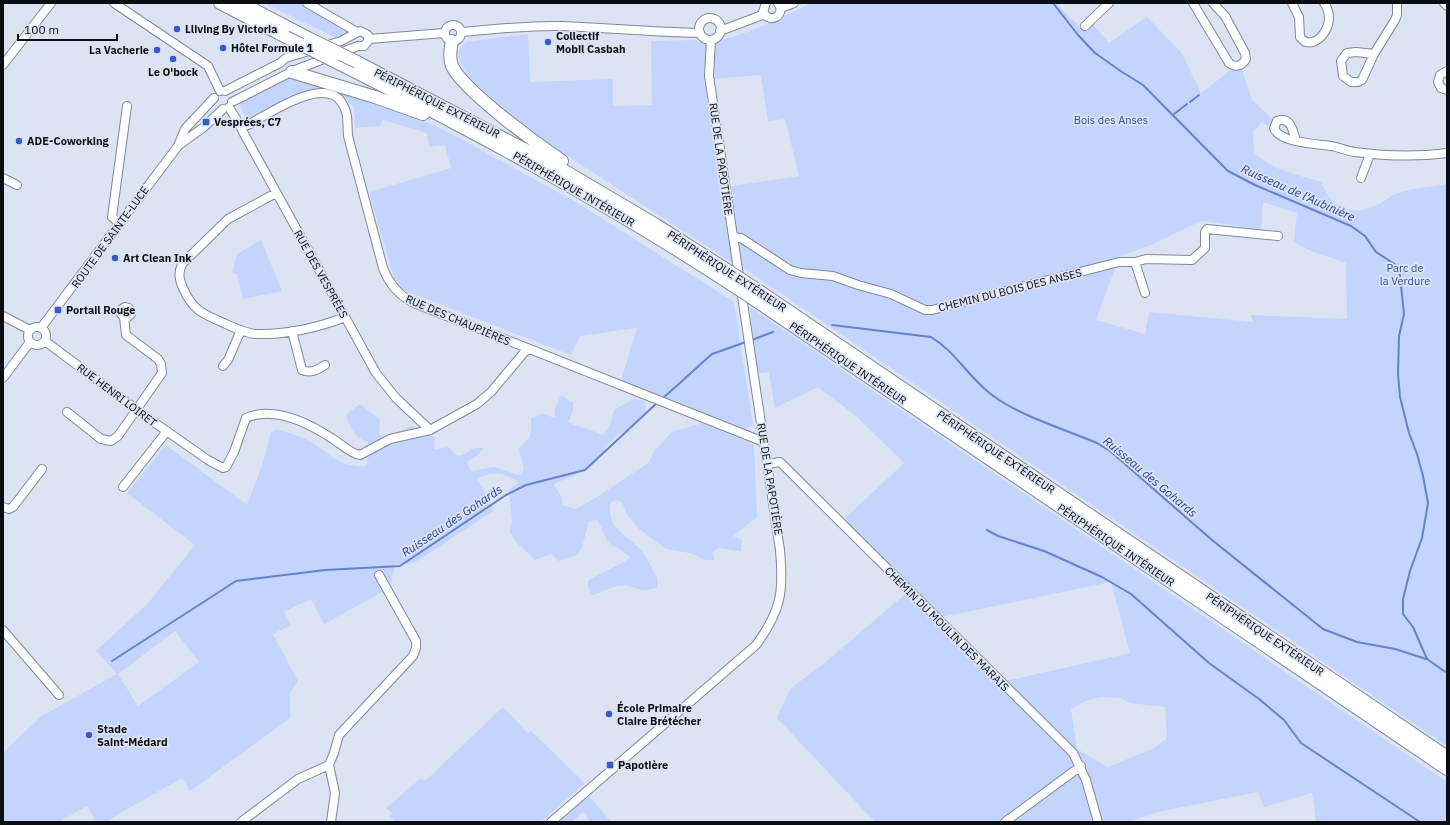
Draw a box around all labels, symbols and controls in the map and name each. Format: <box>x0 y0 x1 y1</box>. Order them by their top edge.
scale bar <box>18 16 117 42</box>
text: 100 m <box>24 22 59 37</box>
place label: Lliving By Victoria <box>185 22 278 36</box>
marker: Lliving By Victoria <box>172 24 182 34</box>
place label: Collectif Mobil Casbah <box>556 29 625 56</box>
marker: Collectif Mobil Casbah <box>543 37 553 47</box>
place label: Hôtel Formule 1 <box>231 41 314 55</box>
place label: La Vacherie <box>89 43 149 57</box>
marker: Hôtel Formule 1 <box>218 43 228 53</box>
marker: La Vacherie <box>152 45 162 55</box>
marker: Le O'bock <box>168 54 178 64</box>
place label: Le O'bock <box>148 65 199 79</box>
street label: PÉRIPHÉRIQUE EXTÉRIEUR <box>372 65 502 141</box>
street label: RUE DE LA PAPOTIÈRE <box>706 102 736 216</box>
park label: Bois des Anses <box>1074 113 1148 127</box>
place label: Vesprées, C7 <box>214 115 282 129</box>
marker: Vesprées, C7 <box>201 117 211 127</box>
place label: ADE-Coworking <box>27 134 110 148</box>
marker: ADE-Coworking <box>14 136 24 146</box>
street label: PÉRIPHÉRIQUE INTÉRIEUR <box>511 148 637 230</box>
water label: Ruisseau de l'Aubinière <box>1239 161 1357 224</box>
street label: ROUTE DE SAINTE-LUCE <box>68 183 152 291</box>
street label: RUE DES VESPRÉES <box>291 227 351 321</box>
street label: PÉRIPHÉRIQUE EXTÉRIEUR <box>665 227 789 315</box>
place label: Art Clean Ink <box>123 251 192 265</box>
marker: Art Clean Ink <box>110 253 120 263</box>
park label: Parc de la Verdure <box>1380 261 1430 288</box>
street label: CHEMIN DU BOIS DES ANSES <box>937 265 1083 315</box>
street label: RUE DES CHAUPIÈRES <box>404 292 512 348</box>
place label: Portail Rouge <box>66 303 135 317</box>
marker: Portail Rouge <box>53 305 63 315</box>
street label: PÉRIPHÉRIQUE INTÉRIEUR <box>787 319 909 407</box>
street label: RUE HENRI LOIRET <box>74 360 160 430</box>
street label: PÉRIPHÉRIQUE EXTÉRIEUR <box>934 407 1058 497</box>
street label: RUE DE LA PAPOTIÈRE <box>754 422 786 536</box>
water label: Ruisseau des Gohards <box>1100 433 1201 520</box>
water label: Ruisseau des Gohards <box>399 481 505 560</box>
street label: PÉRIPHÉRIQUE INTÉRIEUR <box>1055 501 1177 589</box>
street label: CHEMIN DU MOULIN DES MARAIS <box>882 564 1012 694</box>
street label: PÉRIPHÉRIQUE EXTÉRIEUR <box>1203 589 1327 679</box>
place label: École Primaire Claire Brétécher <box>617 700 702 728</box>
marker: École Primaire Claire Brétécher <box>604 709 614 719</box>
place label: Stade Saint-Médard <box>97 722 168 749</box>
marker: Stade Saint-Médard <box>84 730 94 740</box>
place label: Papotière <box>618 758 668 772</box>
marker: Papotière <box>605 760 615 770</box>

